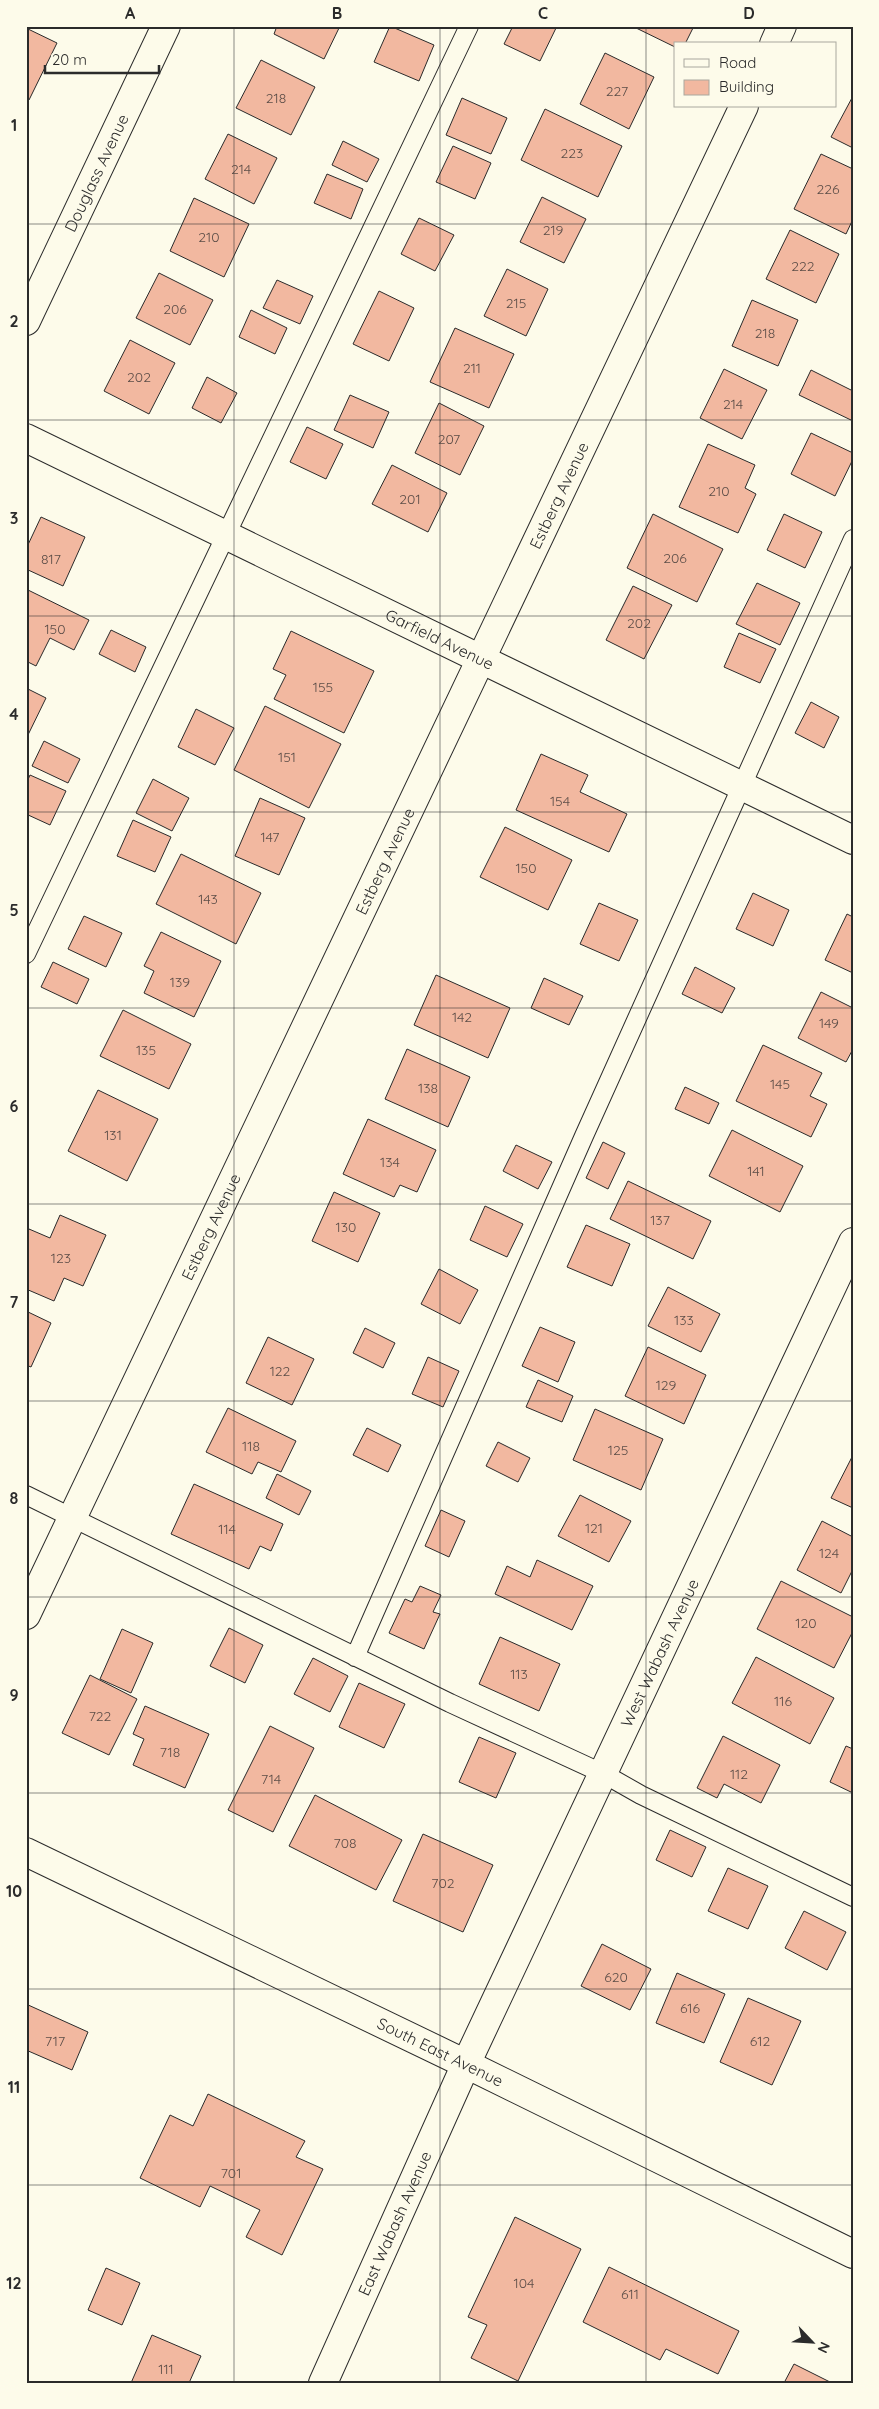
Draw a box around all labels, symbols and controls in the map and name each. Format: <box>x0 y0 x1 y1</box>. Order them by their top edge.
text: A <box>125 3 136 23</box>
text: B <box>332 3 342 23</box>
text: C <box>538 3 548 23</box>
text: D <box>743 3 755 23</box>
scale bar <box>45 42 159 74</box>
legend <box>674 42 836 108</box>
text: 20 m <box>52 50 87 69</box>
text: Road <box>719 53 756 72</box>
text: Building <box>719 77 774 96</box>
house number: 227 <box>606 82 628 100</box>
house number: 218 <box>266 89 286 107</box>
street label: Douglass Avenue <box>60 111 133 235</box>
text: 1 <box>11 115 17 135</box>
house number: 223 <box>561 144 583 162</box>
house number: 214 <box>231 160 251 178</box>
house number: 226 <box>816 180 840 198</box>
house number: 219 <box>543 221 564 239</box>
house number: 210 <box>198 228 220 246</box>
house number: 222 <box>791 257 815 275</box>
house number: 215 <box>506 294 526 312</box>
house number: 206 <box>163 300 187 318</box>
text: 2 <box>9 311 19 331</box>
house number: 218 <box>755 324 775 342</box>
house number: 211 <box>463 359 481 377</box>
house number: 202 <box>127 368 151 386</box>
house number: 214 <box>723 395 743 413</box>
house number: 207 <box>438 430 460 448</box>
street label: Estberg Avenue <box>525 439 593 552</box>
house number: 210 <box>708 482 730 500</box>
house number: 201 <box>399 490 421 508</box>
text: 3 <box>10 508 18 528</box>
house number: 206 <box>663 549 687 567</box>
house number: 817 <box>41 550 61 568</box>
street label: Garfield Avenue <box>382 604 497 674</box>
house number: 202 <box>627 614 651 632</box>
house number: 150 <box>44 620 66 638</box>
house number: 155 <box>313 678 333 696</box>
text: 4 <box>9 704 19 724</box>
house number: 151 <box>278 748 296 766</box>
house number: 154 <box>550 792 570 810</box>
street label: Estberg Avenue <box>351 804 419 918</box>
house number: 147 <box>260 828 280 846</box>
house number: 150 <box>515 859 537 877</box>
house number: 143 <box>198 890 218 908</box>
text: 5 <box>9 900 19 920</box>
house number: 139 <box>170 973 190 991</box>
house number: 142 <box>452 1008 472 1026</box>
house number: 149 <box>819 1014 839 1032</box>
house number: 135 <box>136 1041 156 1059</box>
house number: 145 <box>770 1075 790 1093</box>
house number: 138 <box>418 1079 438 1097</box>
text: 6 <box>10 1096 19 1116</box>
house number: 131 <box>104 1126 122 1144</box>
house number: 134 <box>380 1153 400 1171</box>
house number: 141 <box>747 1162 765 1180</box>
street label: Estberg Avenue <box>177 1170 245 1283</box>
house number: 137 <box>650 1211 670 1229</box>
house number: 130 <box>336 1218 356 1236</box>
house number: 123 <box>51 1249 71 1267</box>
text: 7 <box>10 1292 19 1312</box>
house number: 133 <box>674 1311 694 1329</box>
house number: 122 <box>270 1362 291 1380</box>
house number: 129 <box>656 1376 677 1394</box>
house number: 118 <box>242 1437 260 1455</box>
house number: 125 <box>608 1441 628 1459</box>
text: 8 <box>10 1488 19 1508</box>
house number: 121 <box>585 1519 603 1537</box>
house number: 114 <box>218 1520 236 1538</box>
house number: 124 <box>819 1544 839 1562</box>
street label: West Wabash Avenue <box>616 1575 703 1730</box>
house number: 120 <box>795 1614 817 1632</box>
house number: 113 <box>510 1665 528 1683</box>
text: 9 <box>9 1685 19 1705</box>
house number: 116 <box>774 1692 792 1710</box>
house number: 722 <box>89 1707 112 1725</box>
house number: 718 <box>160 1743 180 1761</box>
house number: 112 <box>730 1765 748 1783</box>
house number: 714 <box>261 1770 281 1788</box>
house number: 708 <box>333 1834 357 1852</box>
house number: 702 <box>431 1874 455 1892</box>
text: 10 <box>6 1881 22 1901</box>
house number: 620 <box>604 1968 628 1986</box>
house number: 616 <box>680 1999 701 2017</box>
street label: South East Avenue <box>374 2013 507 2091</box>
house number: 717 <box>45 2032 65 2050</box>
house number: 612 <box>750 2032 770 2050</box>
text: 11 <box>8 2077 20 2097</box>
street label: East Wabash Avenue <box>353 2148 436 2299</box>
house number: 701 <box>221 2164 241 2182</box>
text: 12 <box>6 2273 22 2293</box>
house number: 104 <box>514 2274 534 2292</box>
house number: 611 <box>621 2285 639 2303</box>
north arrow <box>786 2316 836 2366</box>
text: N <box>813 2339 834 2356</box>
house number: 111 <box>158 2360 174 2378</box>

